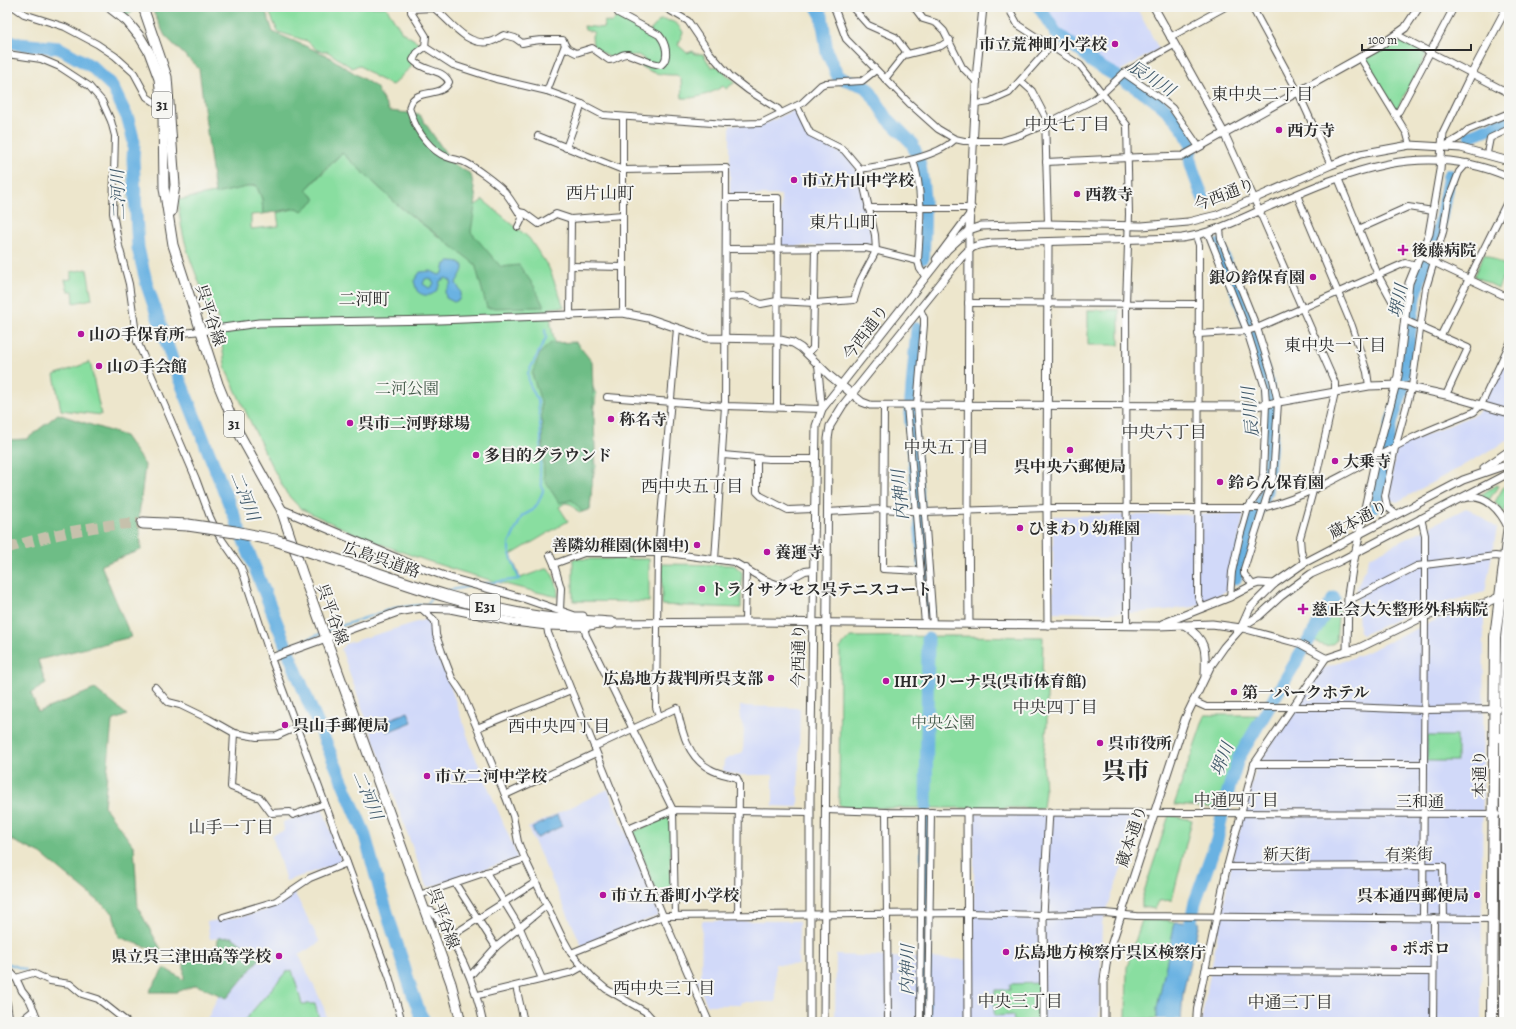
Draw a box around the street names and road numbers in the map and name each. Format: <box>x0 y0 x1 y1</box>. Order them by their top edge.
road number: 31 <box>152 92 172 118</box>
street label: 今西通り <box>1191 173 1258 217</box>
street label: 呉平谷線 <box>190 281 230 349</box>
street label: 今西通り <box>838 300 894 365</box>
road number: 31 <box>224 411 244 437</box>
street label: 蔵本通り <box>1325 495 1392 545</box>
street label: 広島呉道路 <box>340 537 423 583</box>
street label: 呉平谷線 <box>311 581 353 648</box>
road number: E31 <box>470 594 500 620</box>
street label: 今西通り <box>787 624 811 688</box>
street label: 本通り <box>1469 750 1491 798</box>
street label: 三和通 <box>1396 791 1444 813</box>
street label: 蔵本通り <box>1112 802 1152 870</box>
street label: 新天街 <box>1263 844 1311 866</box>
street label: 有楽街 <box>1385 844 1433 866</box>
street label: 呉平谷線 <box>422 885 464 952</box>

